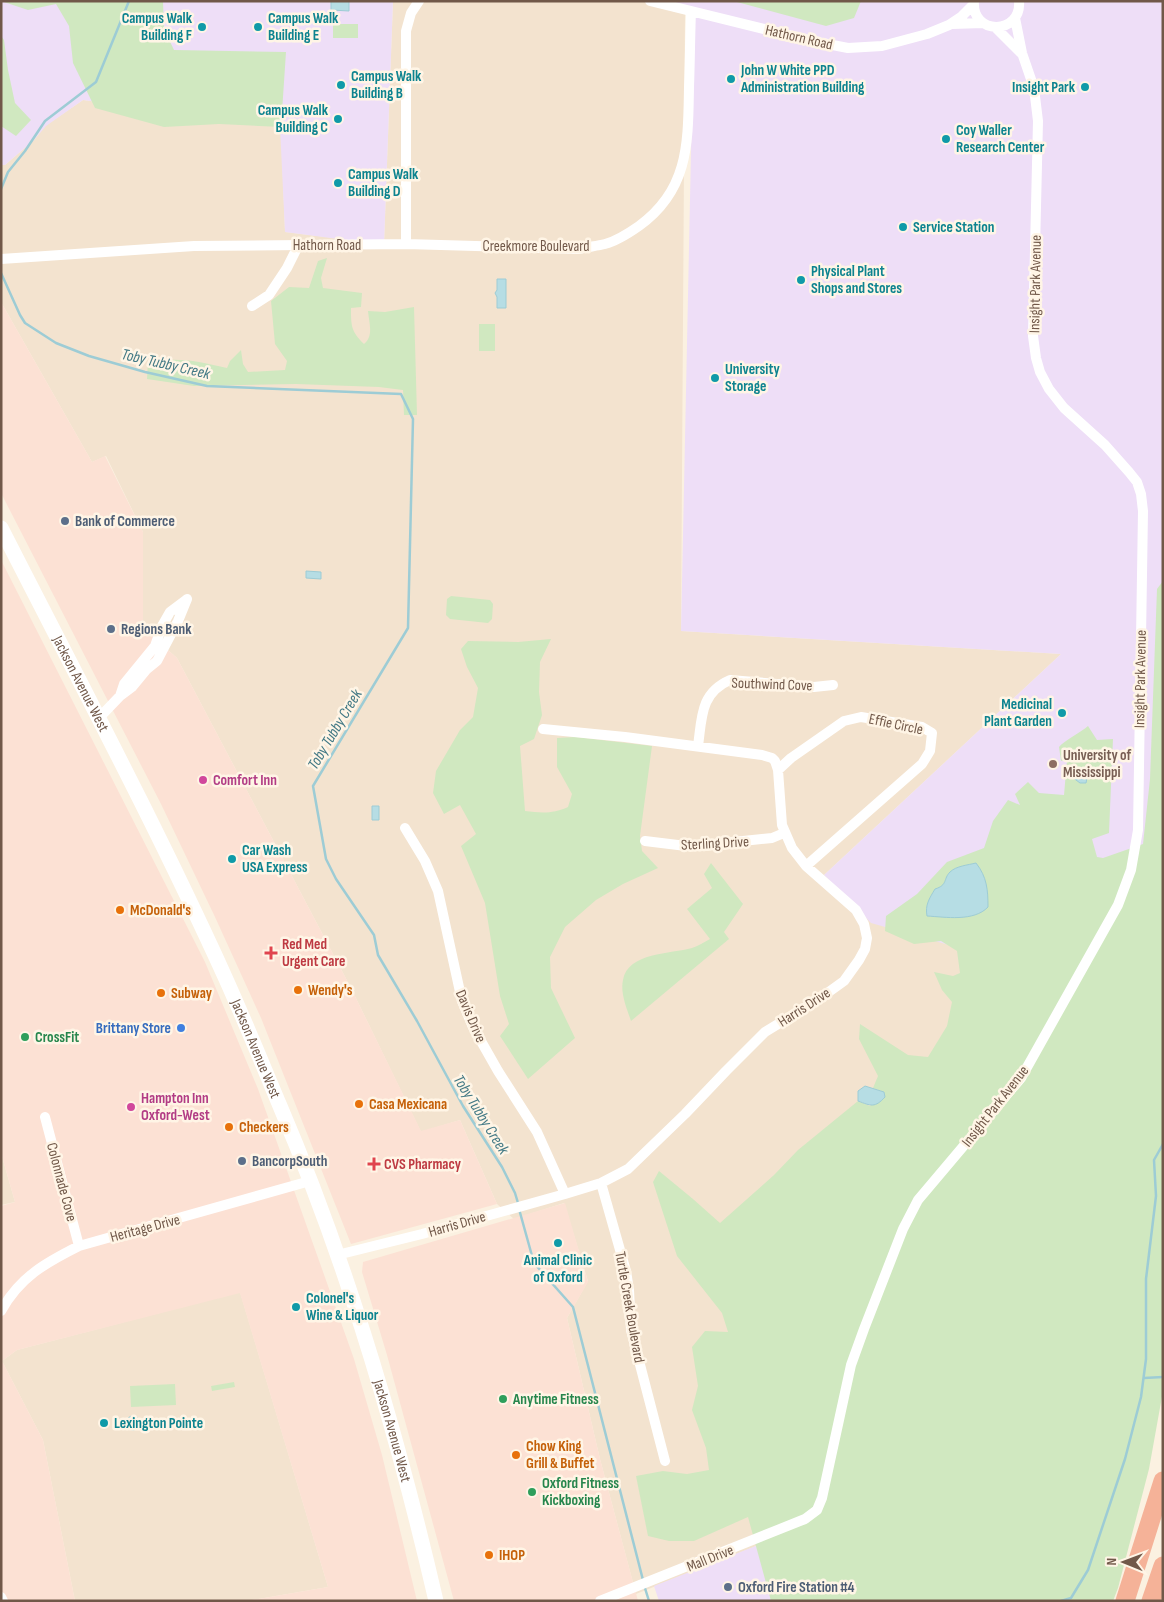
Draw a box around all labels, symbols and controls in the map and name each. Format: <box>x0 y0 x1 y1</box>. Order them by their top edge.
place label: Campus Walk Building F <box>122 9 193 45</box>
place label: Campus Walk Building E <box>268 9 339 45</box>
marker: Campus Walk Building F <box>196 21 208 33</box>
marker: Campus Walk Building E <box>252 21 264 33</box>
street label: Hathorn Road <box>763 21 835 54</box>
place label: John W White PPD Administration Building <box>740 61 865 97</box>
place label: Campus Walk Building B <box>351 67 422 103</box>
marker: John W White PPD Administration Building <box>725 73 737 85</box>
place label: Insight Park <box>1012 78 1076 97</box>
marker: Campus Walk Building B <box>335 79 347 91</box>
marker: Insight Park <box>1079 81 1091 93</box>
place label: Campus Walk Building C <box>258 101 329 137</box>
marker: Campus Walk Building C <box>332 113 344 125</box>
place label: Coy Waller Research Center <box>956 121 1045 157</box>
marker: Coy Waller Research Center <box>940 133 952 145</box>
place label: Campus Walk Building D <box>348 165 419 201</box>
marker: Campus Walk Building D <box>332 177 344 189</box>
place label: Service Station <box>913 218 994 237</box>
marker: Service Station <box>897 221 909 233</box>
street label: Insight Park Avenue <box>1025 235 1046 333</box>
street label: Hathorn Road <box>293 236 361 255</box>
street label: Creekmore Boulevard <box>483 237 589 256</box>
place label: Physical Plant Shops and Stores <box>811 262 902 298</box>
marker: Physical Plant Shops and Stores <box>795 274 807 286</box>
water label: Toby Tubby Creek <box>120 345 213 384</box>
place label: University Storage <box>725 360 780 396</box>
marker: University Storage <box>709 372 721 384</box>
place label: Bank of Commerce <box>75 512 175 531</box>
marker: Bank of Commerce <box>59 515 71 527</box>
place label: Regions Bank <box>121 620 192 639</box>
marker: Regions Bank <box>105 623 117 635</box>
street label: Insight Park Avenue <box>1130 630 1151 728</box>
street label: Jackson Avenue West <box>48 632 113 735</box>
street label: Southwind Cove <box>731 674 813 695</box>
water label: Toby Tubby Creek <box>304 685 367 773</box>
place label: Medicinal Plant Garden <box>984 695 1052 731</box>
marker: Medicinal Plant Garden <box>1056 707 1068 719</box>
street label: Effie Circle <box>867 709 925 739</box>
place label: University of Mississippi <box>1063 746 1132 782</box>
marker: University of Mississippi <box>1047 758 1059 770</box>
place label: Comfort Inn <box>213 771 277 790</box>
marker: Comfort Inn <box>197 774 209 786</box>
street label: Sterling Drive <box>681 832 750 855</box>
place label: Car Wash USA Express <box>242 841 308 877</box>
marker: Car Wash USA Express <box>226 853 238 865</box>
place label: McDonald's <box>130 901 191 920</box>
marker: McDonald's <box>114 904 126 916</box>
place label: Red Med Urgent Care <box>282 935 345 971</box>
marker: Red Med Urgent Care <box>264 946 278 960</box>
place label: Wendy's <box>308 981 353 1000</box>
street label: Harris Drive <box>774 983 834 1031</box>
place label: Subway <box>171 984 213 1003</box>
marker: Wendy's <box>292 984 304 996</box>
marker: Subway <box>155 987 167 999</box>
street label: Davis Drive <box>451 987 490 1045</box>
street label: Jackson Avenue West <box>226 996 285 1102</box>
place label: Brittany Store <box>96 1019 171 1038</box>
marker: Brittany Store <box>175 1022 187 1034</box>
place label: CrossFit <box>35 1028 79 1047</box>
marker: CrossFit <box>19 1031 31 1043</box>
street label: Insight Park Avenue <box>958 1062 1033 1151</box>
water label: Toby Tubby Creek <box>449 1072 513 1159</box>
place label: Hampton Inn Oxford-West <box>141 1089 210 1125</box>
place label: Casa Mexicana <box>369 1095 447 1114</box>
marker: Casa Mexicana <box>353 1098 365 1110</box>
marker: Hampton Inn Oxford-West <box>125 1101 137 1113</box>
place label: Checkers <box>239 1118 289 1137</box>
marker: Checkers <box>223 1121 235 1133</box>
street label: Colonnade Cove <box>42 1141 81 1224</box>
place label: BancorpSouth <box>252 1152 327 1171</box>
marker: BancorpSouth <box>236 1155 248 1167</box>
place label: CVS Pharmacy <box>384 1155 462 1174</box>
marker: CVS Pharmacy <box>368 1158 380 1170</box>
street label: Harris Drive <box>426 1207 488 1242</box>
street label: Heritage Drive <box>108 1210 182 1247</box>
marker: Animal Clinic of Oxford <box>552 1237 564 1249</box>
street label: Turtle Creek Boulevard <box>610 1250 649 1364</box>
place label: Animal Clinic of Oxford <box>523 1251 592 1287</box>
place label: Colonel's Wine & Liquor <box>306 1289 379 1325</box>
marker: Colonel's Wine & Liquor <box>290 1301 302 1313</box>
street label: Jackson Avenue West <box>368 1377 415 1485</box>
place label: Anytime Fitness <box>512 1390 599 1409</box>
marker: Anytime Fitness <box>497 1393 509 1405</box>
place label: Lexington Pointe <box>114 1414 203 1433</box>
marker: Lexington Pointe <box>98 1417 110 1429</box>
place label: Chow King Grill & Buffet <box>526 1437 595 1473</box>
marker: Chow King Grill & Buffet <box>510 1449 522 1461</box>
place label: Oxford Fitness Kickboxing <box>542 1474 619 1510</box>
marker: Oxford Fitness Kickboxing <box>526 1486 538 1498</box>
north arrow <box>1099 1537 1149 1587</box>
street label: Mall Drive <box>684 1541 736 1576</box>
place label: IHOP <box>499 1546 525 1565</box>
marker: IHOP <box>483 1549 495 1561</box>
text: N <box>1103 1558 1120 1566</box>
place label: Oxford Fire Station #4 <box>738 1578 855 1597</box>
marker: Oxford Fire Station #4 <box>722 1581 734 1593</box>

